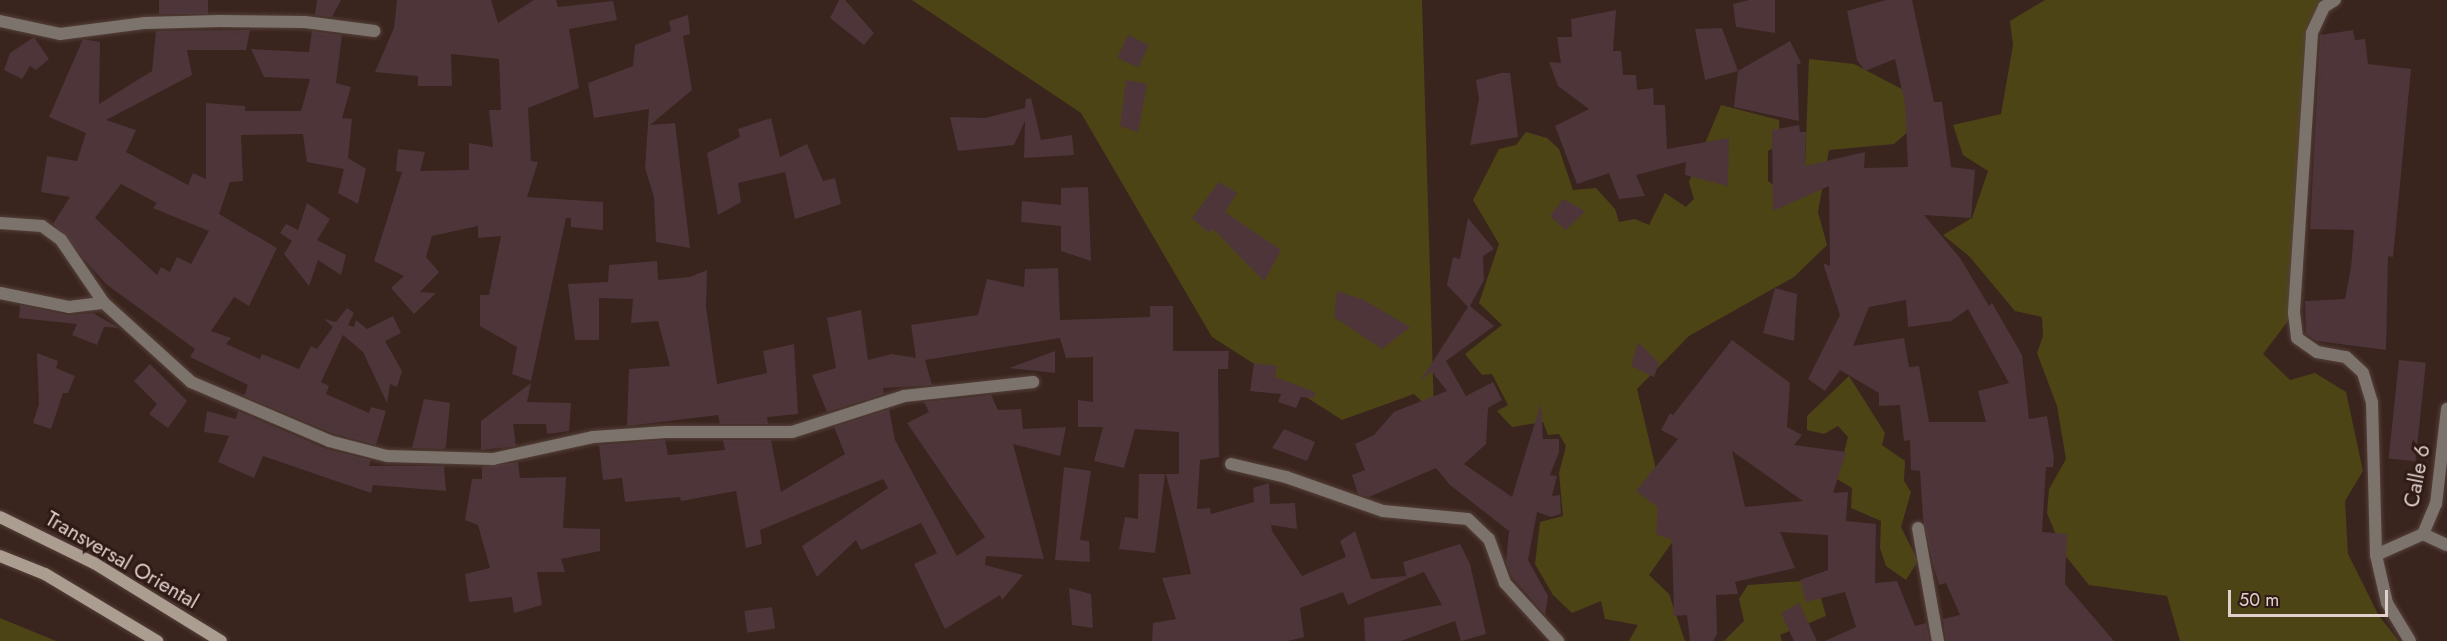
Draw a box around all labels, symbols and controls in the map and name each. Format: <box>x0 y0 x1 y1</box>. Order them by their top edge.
street label: Calle 6 <box>2399 442 2435 510</box>
street label: Transversal Oriental <box>41 506 203 614</box>
scale bar <box>2231 578 2392 616</box>
text: 50 m <box>2239 587 2279 613</box>

